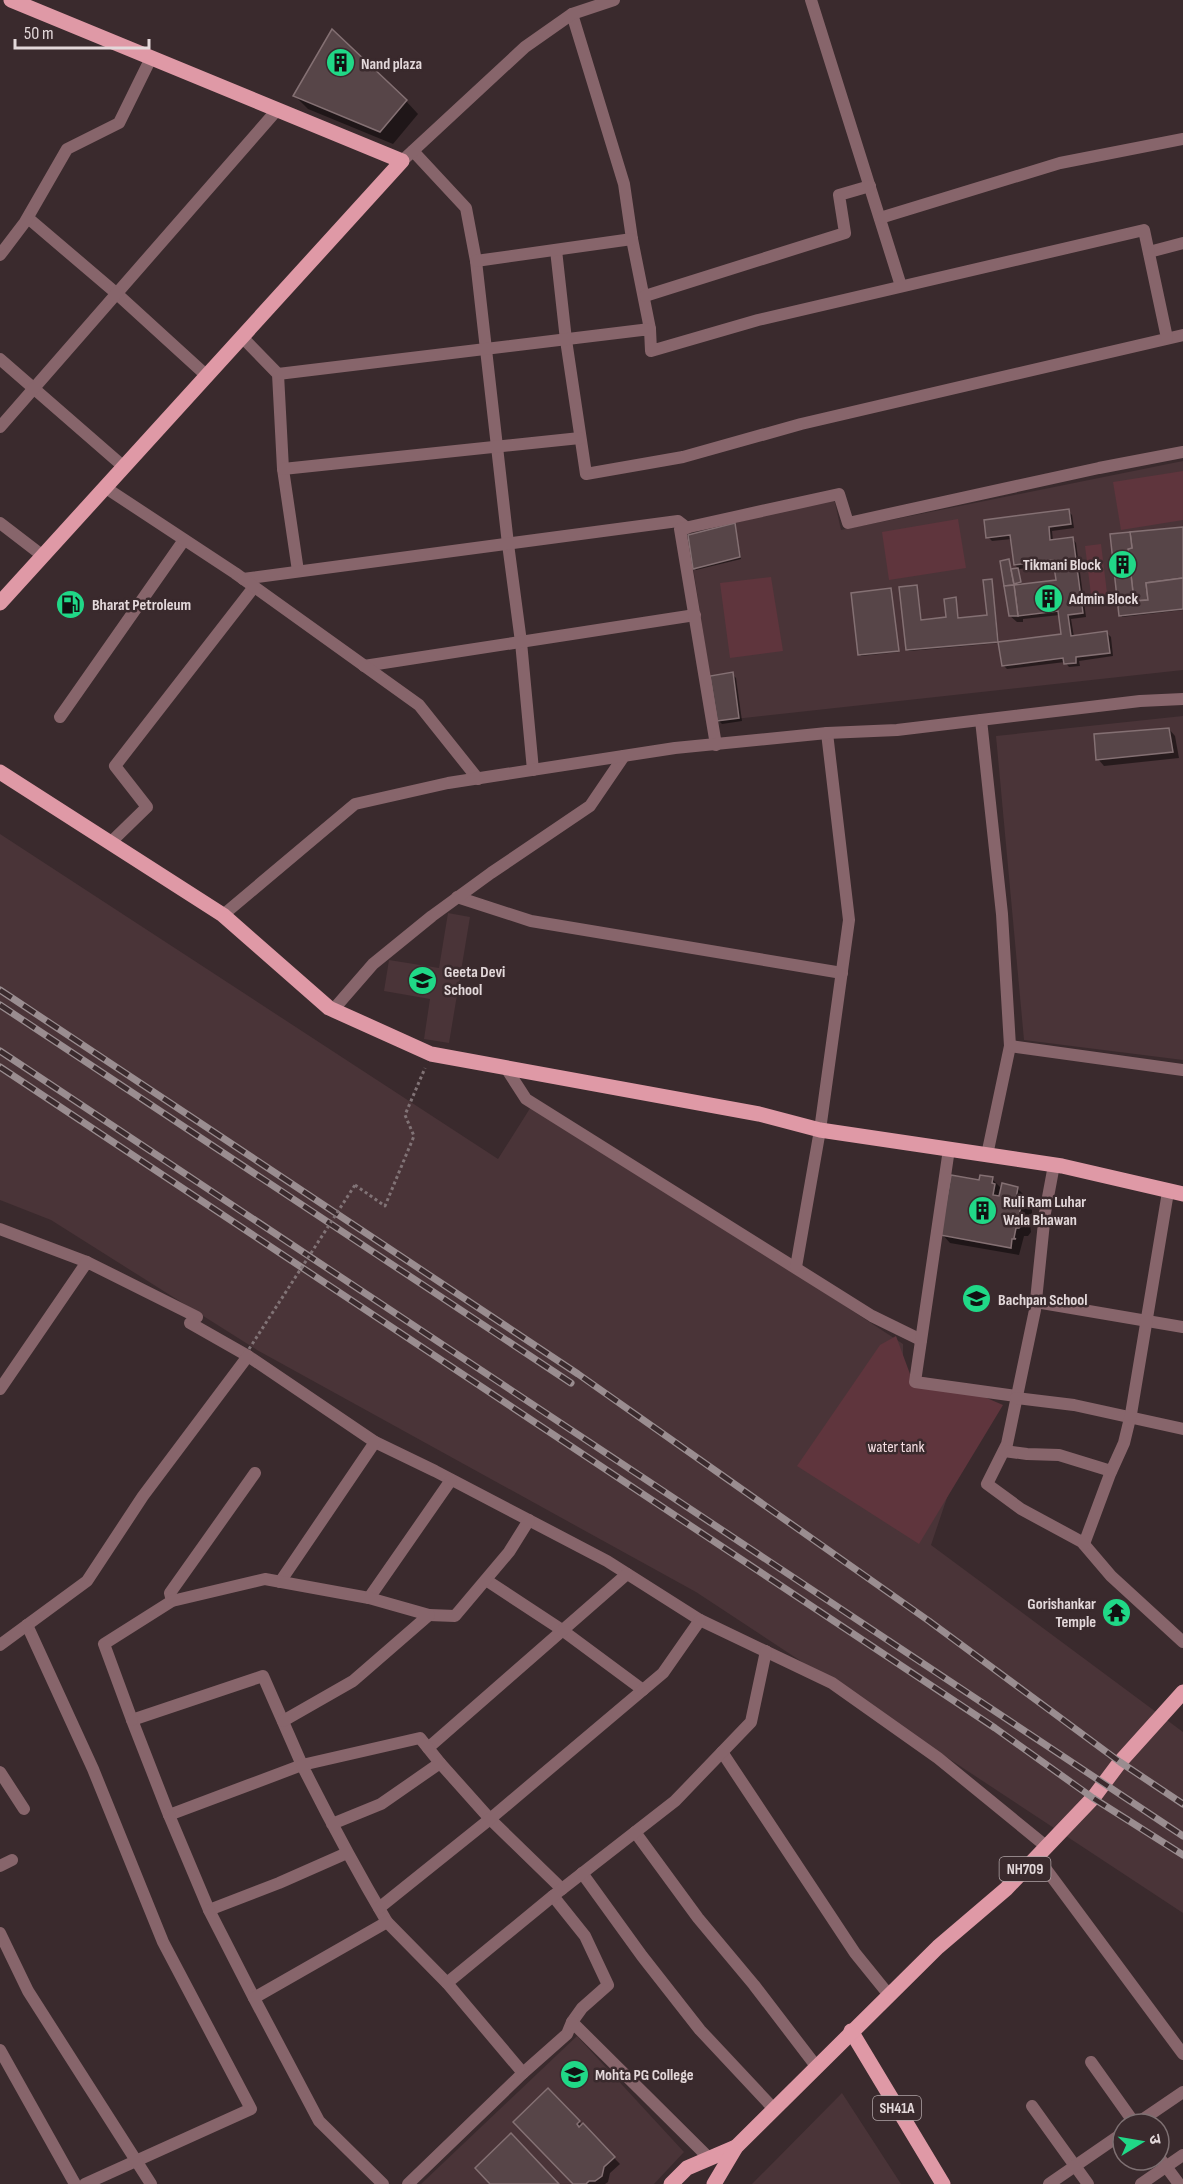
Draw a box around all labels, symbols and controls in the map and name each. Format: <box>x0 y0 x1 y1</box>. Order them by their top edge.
scale bar <box>15 12 148 50</box>
text: 50 m <box>24 23 54 44</box>
building icon: Nand plaza <box>324 47 356 79</box>
place label: Nand plaza <box>361 55 422 74</box>
building icon: Tikmani Block <box>1106 548 1138 580</box>
place label: Tikmani Block <box>1023 556 1101 575</box>
building icon: Admin Block <box>1032 582 1064 614</box>
fuel station icon: Bharat Petroleum <box>55 588 87 620</box>
place label: Admin Block <box>1068 590 1139 609</box>
place label: Bharat Petroleum <box>92 596 191 615</box>
place label: Geeta Devi School <box>444 963 505 1000</box>
school or university icon: Geeta Devi School <box>407 964 439 996</box>
place label: Ruli Ram Luhar Wala Bhawan <box>1003 1193 1086 1230</box>
building icon: Ruli Ram Luhar Wala Bhawan <box>966 1194 998 1226</box>
school or university icon: Bachpan School <box>961 1283 993 1315</box>
place label: Bachpan School <box>998 1291 1087 1310</box>
park label: water tank <box>867 1438 925 1457</box>
place label: Gorishankar Temple <box>1027 1595 1096 1632</box>
temple icon: Gorishankar Temple <box>1101 1596 1133 1628</box>
road number: NH709 <box>1000 1857 1050 1881</box>
school or university icon: Mohta PG College <box>558 2058 590 2090</box>
place label: Mohta PG College <box>595 2066 694 2085</box>
road number: SH41A <box>873 2096 921 2120</box>
north arrow <box>1111 2112 1171 2172</box>
text: उ <box>1144 2133 1165 2146</box>

